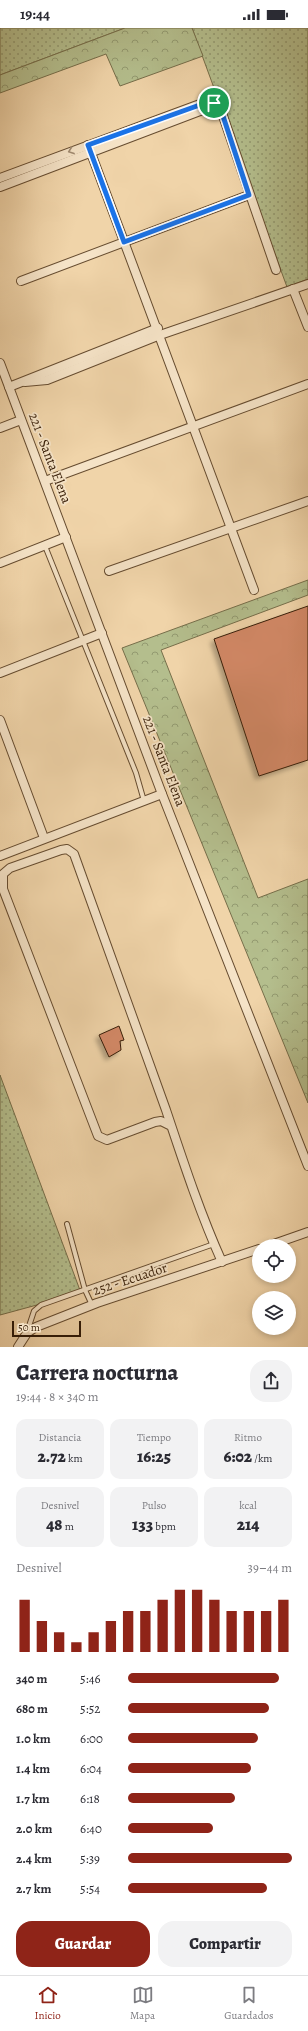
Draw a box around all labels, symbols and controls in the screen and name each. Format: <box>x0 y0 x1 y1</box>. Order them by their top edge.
text: 19:44 <box>20 4 50 24</box>
pin <box>197 86 231 120</box>
icon: arrive <box>203 92 225 114</box>
one-way arrow <box>67 147 74 155</box>
street label: 221 - Santa Elena <box>24 410 76 507</box>
street label: 221 - Santa Elena <box>138 713 190 810</box>
map controls <box>252 1239 296 1335</box>
button: locate <box>252 1239 296 1283</box>
street label: 252 - Ecuador <box>90 1258 170 1300</box>
button: layers <box>252 1291 296 1335</box>
scale bar <box>12 1319 81 1338</box>
text: 50 m <box>18 1320 40 1335</box>
text: Carrera nocturna <box>16 1358 178 1388</box>
button: share <box>250 1360 292 1402</box>
text: 19:44 · 8 × 340 m <box>16 1388 99 1405</box>
text: Distancia <box>39 1430 81 1445</box>
text: Tiempo <box>137 1430 171 1445</box>
text: Ritmo <box>234 1430 262 1445</box>
text: 2.72 <box>37 1445 66 1468</box>
text: 16:25 <box>137 1445 171 1468</box>
text: 6:02 <box>223 1445 252 1468</box>
text: km <box>66 1451 83 1466</box>
text: /km <box>252 1451 273 1466</box>
text: Desnivel <box>41 1498 79 1513</box>
text: Pulso <box>142 1498 166 1513</box>
text: kcal <box>239 1498 257 1513</box>
text: 48 <box>46 1513 62 1536</box>
text: 133 <box>132 1513 153 1536</box>
text: 214 <box>237 1513 259 1536</box>
text: m <box>62 1519 74 1534</box>
text: bpm <box>153 1519 176 1534</box>
text: Desnivel <box>16 1559 62 1576</box>
text: 39–44 m <box>248 1559 292 1576</box>
text: 340 m <box>16 1670 47 1687</box>
text: 5:46 <box>80 1670 101 1687</box>
text: 680 m <box>16 1700 48 1717</box>
text: 5:52 <box>80 1700 100 1717</box>
text: 1.0 km <box>16 1730 51 1747</box>
text: 6:00 <box>80 1730 103 1747</box>
text: 1.4 km <box>16 1760 50 1777</box>
text: 6:04 <box>80 1760 102 1777</box>
text: 1.7 km <box>16 1790 50 1807</box>
text: 6:18 <box>80 1790 100 1807</box>
text: 2.0 km <box>16 1820 52 1837</box>
text: 6:40 <box>80 1820 102 1837</box>
text: 2.4 km <box>16 1850 52 1867</box>
text: 5:39 <box>80 1850 100 1867</box>
text: 2.7 km <box>16 1880 51 1897</box>
text: 5:54 <box>80 1880 100 1897</box>
button: Guardar <box>16 1921 150 1967</box>
button: Compartir <box>158 1921 292 1967</box>
tab: Inicio <box>35 1984 61 2023</box>
tab: Mapa <box>130 1984 155 2023</box>
tab: Guardados <box>224 1984 273 2023</box>

